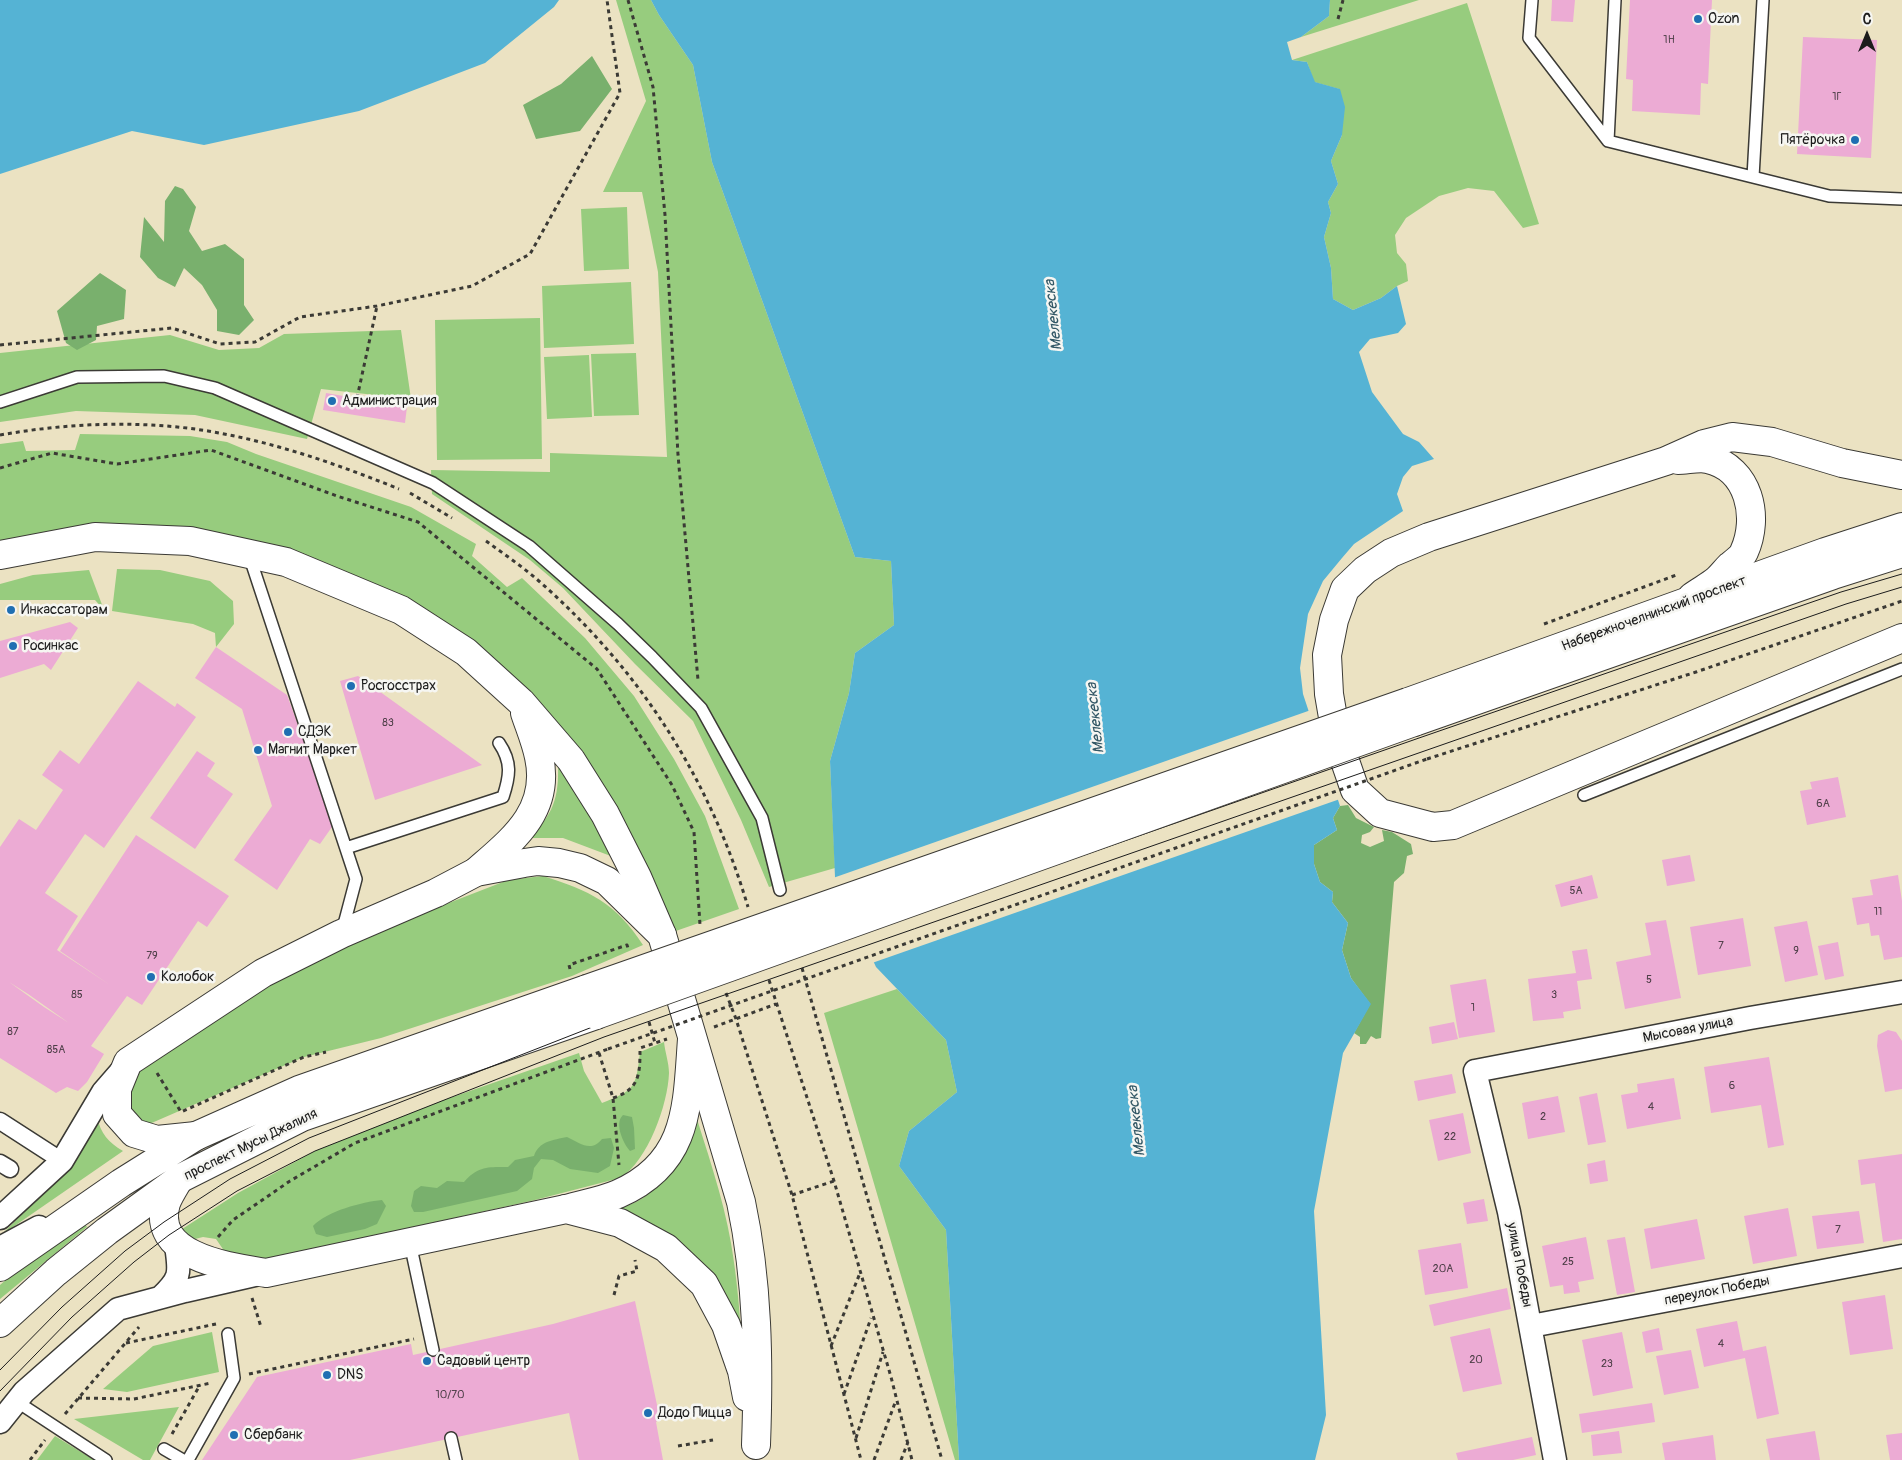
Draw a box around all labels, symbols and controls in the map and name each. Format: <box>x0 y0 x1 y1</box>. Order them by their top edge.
north arrow <box>1842 10 1892 60</box>
place label: Ozon <box>1708 11 1739 27</box>
text: С <box>1863 11 1871 28</box>
marker: Ozon <box>1692 13 1704 25</box>
house number: 1Н <box>1663 33 1675 47</box>
house number: 1Г <box>1832 90 1842 104</box>
place label: Пятёрочка <box>1781 132 1845 148</box>
marker: Пятёрочка <box>1849 134 1861 146</box>
water label: Мелекеска <box>1041 279 1067 351</box>
place label: Администрация <box>342 393 437 409</box>
marker: Администрация <box>326 395 338 407</box>
street label: Набережночелнинский проспект <box>1559 573 1749 655</box>
place label: Инкассаторам <box>21 602 108 618</box>
marker: Инкассаторам <box>5 604 17 616</box>
place label: Росинкас <box>23 638 79 654</box>
marker: Росинкас <box>7 640 19 652</box>
place label: Росгосстрах <box>361 678 436 694</box>
marker: Росгосстрах <box>345 680 357 692</box>
water label: Мелекеска <box>1083 682 1109 754</box>
house number: 83 <box>382 716 394 730</box>
place label: СДЭК <box>298 724 331 740</box>
marker: СДЭК <box>282 726 294 738</box>
place label: Магнит Маркет <box>268 742 357 758</box>
marker: Магнит Маркет <box>252 744 264 756</box>
house number: 6А <box>1816 797 1830 811</box>
house number: 5А <box>1569 884 1583 898</box>
house number: 11 <box>1874 905 1882 919</box>
house number: 7 <box>1718 939 1724 953</box>
house number: 9 <box>1793 944 1799 958</box>
house number: 79 <box>146 949 158 963</box>
place label: Колобок <box>161 969 214 985</box>
marker: Колобок <box>145 971 157 983</box>
house number: 5 <box>1646 973 1652 987</box>
house number: 85 <box>71 988 83 1002</box>
house number: 3 <box>1551 988 1557 1002</box>
house number: 1 <box>1471 1001 1475 1015</box>
street label: Мысовая улица <box>1641 1013 1735 1047</box>
house number: 87 <box>7 1025 19 1039</box>
house number: 85А <box>47 1043 65 1057</box>
house number: 6 <box>1729 1079 1735 1093</box>
water label: Мелекеска <box>1124 1085 1150 1157</box>
house number: 4 <box>1648 1100 1654 1114</box>
street label: проспект Мусы Джалиля <box>182 1105 320 1185</box>
house number: 2 <box>1540 1110 1546 1124</box>
house number: 22 <box>1444 1130 1456 1144</box>
street label: улица Победы <box>1503 1221 1535 1309</box>
house number: 7 <box>1835 1223 1841 1237</box>
house number: 25 <box>1562 1255 1574 1269</box>
house number: 20А <box>1433 1262 1453 1276</box>
street label: переулок Победы <box>1663 1273 1771 1309</box>
house number: 4 <box>1718 1337 1724 1351</box>
place label: Садовый центр <box>437 1353 530 1369</box>
house number: 20 <box>1469 1353 1483 1367</box>
marker: Садовый центр <box>421 1355 433 1367</box>
house number: 23 <box>1601 1357 1613 1371</box>
place label: DNS <box>337 1367 363 1383</box>
marker: DNS <box>321 1369 333 1381</box>
house number: 10/70 <box>435 1388 465 1402</box>
place label: Додо Пицца <box>658 1405 732 1421</box>
marker: Додо Пицца <box>642 1407 654 1419</box>
place label: Сбербанк <box>244 1427 303 1443</box>
marker: Сбербанк <box>228 1429 240 1441</box>

